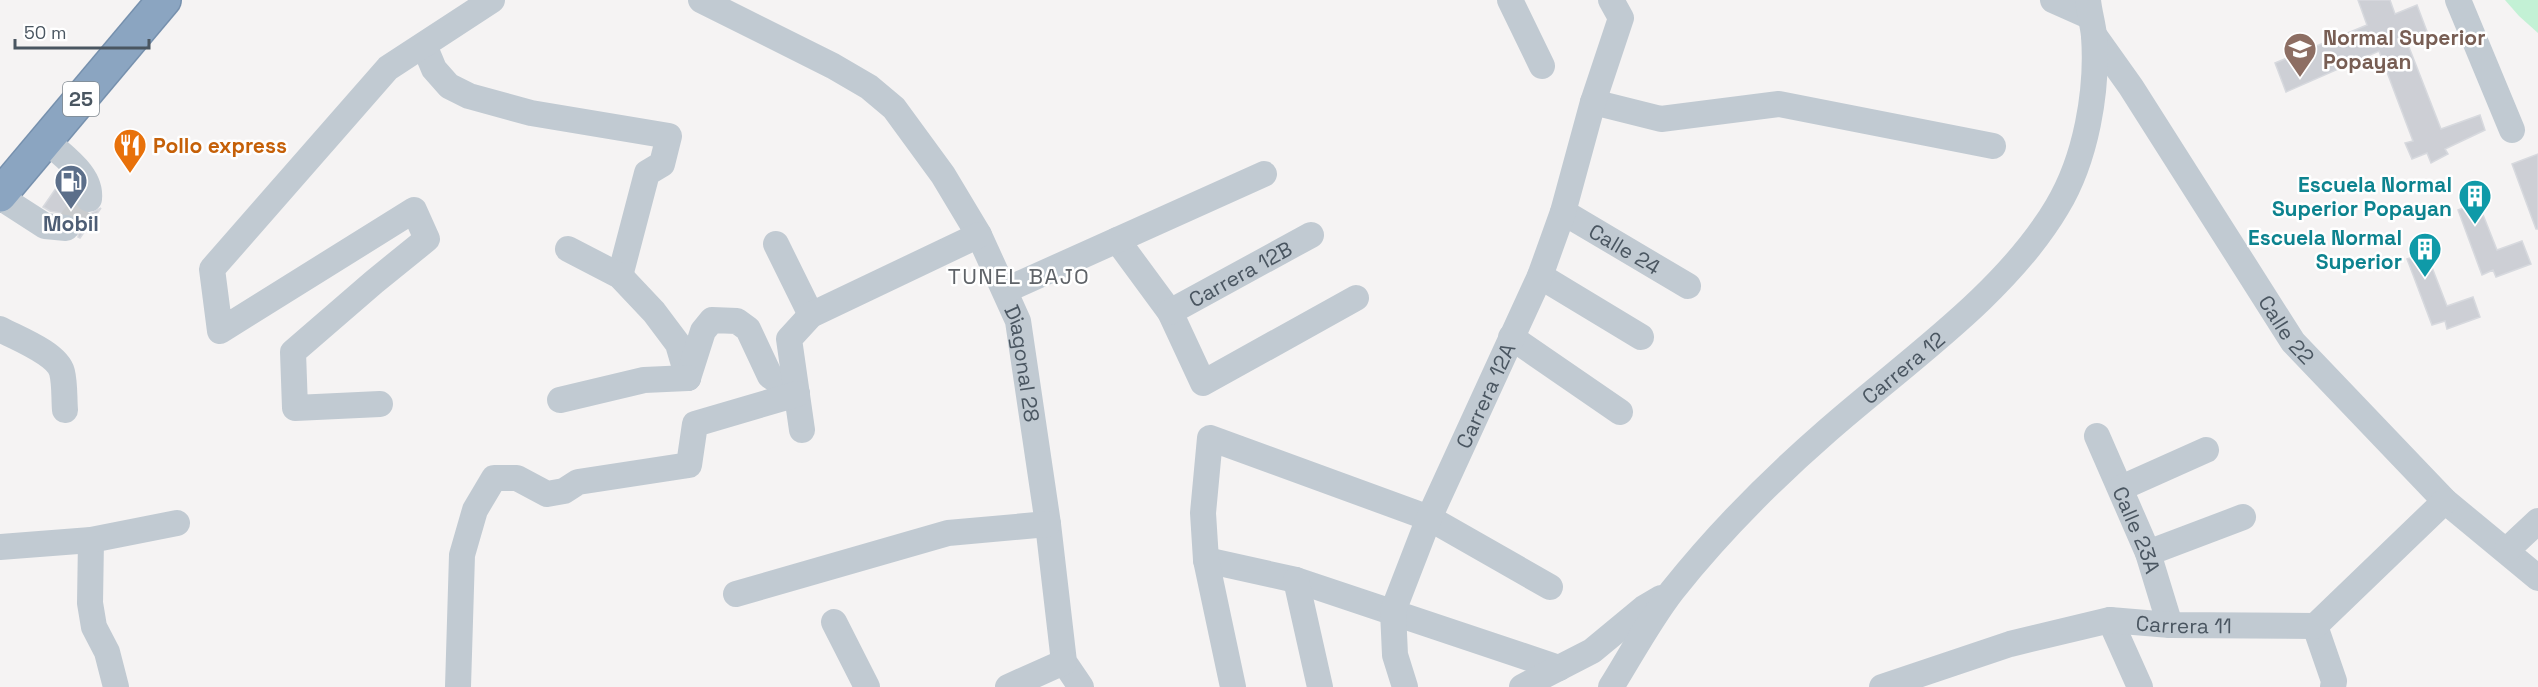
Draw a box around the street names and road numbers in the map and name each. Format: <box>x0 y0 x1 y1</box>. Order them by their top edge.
road number: 25 <box>63 82 99 116</box>
street label: Calle 24 <box>1584 217 1666 280</box>
street label: Carrera 12B <box>1184 235 1297 313</box>
street label: Calle 22 <box>2253 290 2320 370</box>
street label: Diagonal 28 <box>999 300 1046 424</box>
street label: Carrera 12 <box>1856 325 1950 410</box>
street label: Carrera 12A <box>1449 338 1521 453</box>
street label: Calle 23A <box>2107 482 2167 577</box>
street label: Carrera 11 <box>2135 609 2232 639</box>

